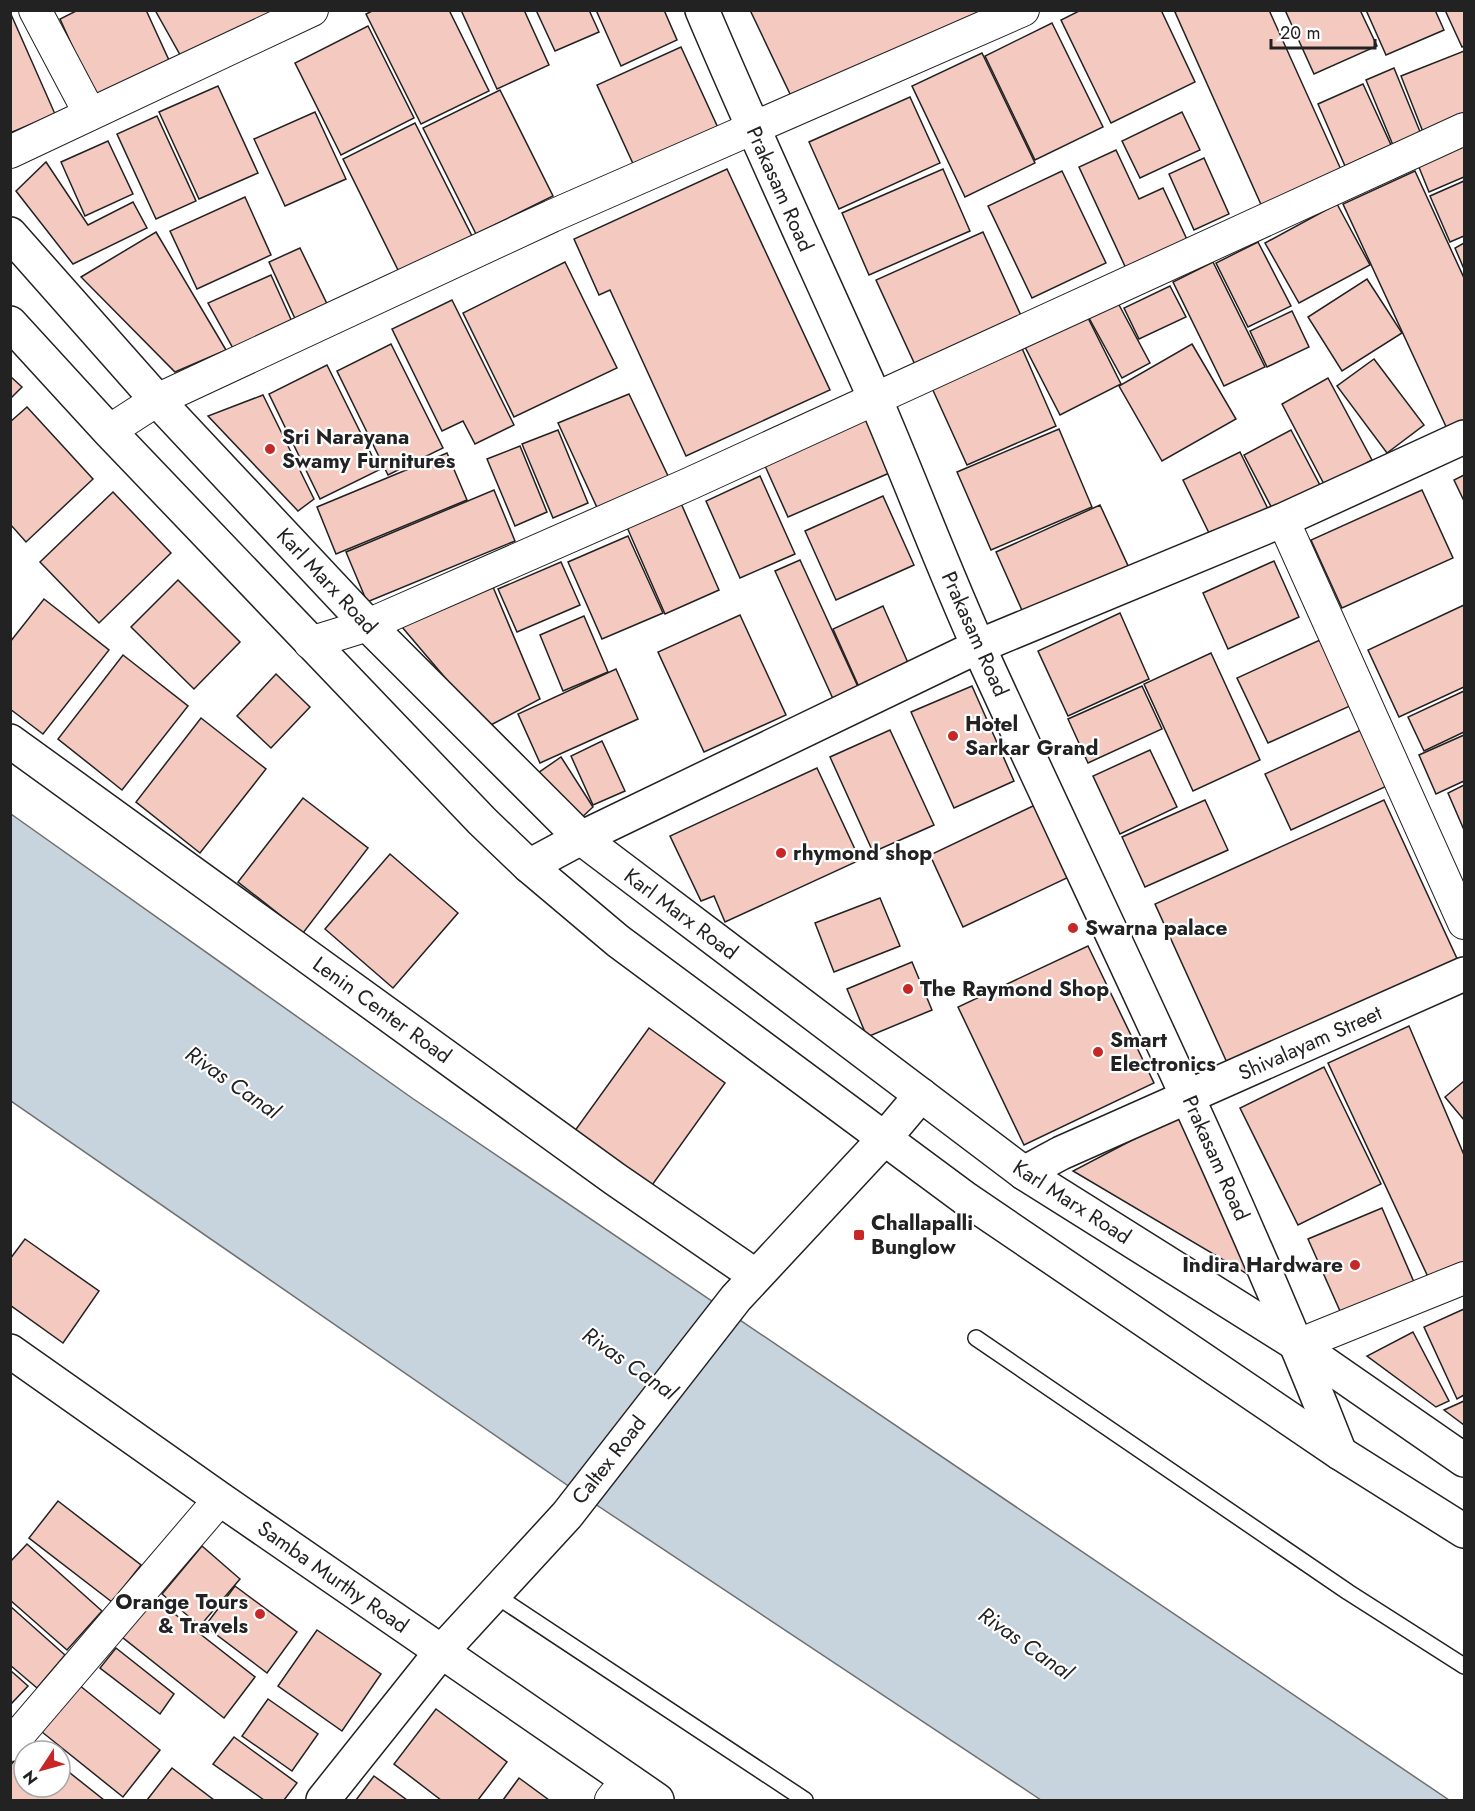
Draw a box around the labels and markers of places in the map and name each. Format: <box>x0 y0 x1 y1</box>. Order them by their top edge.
place label: Sri Narayana Swamy Furnitures <box>282 422 456 476</box>
marker: Sri Narayana Swamy Furnitures <box>263 442 277 456</box>
place label: Hotel Sarkar Grand <box>965 709 1099 763</box>
marker: Hotel Sarkar Grand <box>946 729 960 743</box>
place label: rhymond shop <box>793 838 932 868</box>
marker: rhymond shop <box>774 846 788 860</box>
place label: Swarna palace <box>1085 913 1227 943</box>
marker: Swarna palace <box>1066 921 1080 935</box>
place label: The Raymond Shop <box>920 974 1109 1004</box>
marker: The Raymond Shop <box>901 982 915 996</box>
place label: Smart Electronics <box>1110 1025 1216 1079</box>
marker: Smart Electronics <box>1091 1045 1105 1059</box>
place label: Challapalli Bunglow <box>871 1208 973 1262</box>
marker: Challapalli Bunglow <box>852 1228 866 1242</box>
place label: Indira Hardware <box>1182 1250 1343 1280</box>
marker: Indira Hardware <box>1348 1258 1362 1272</box>
place label: Orange Tours & Travels <box>115 1587 248 1641</box>
marker: Orange Tours & Travels <box>253 1607 267 1621</box>

